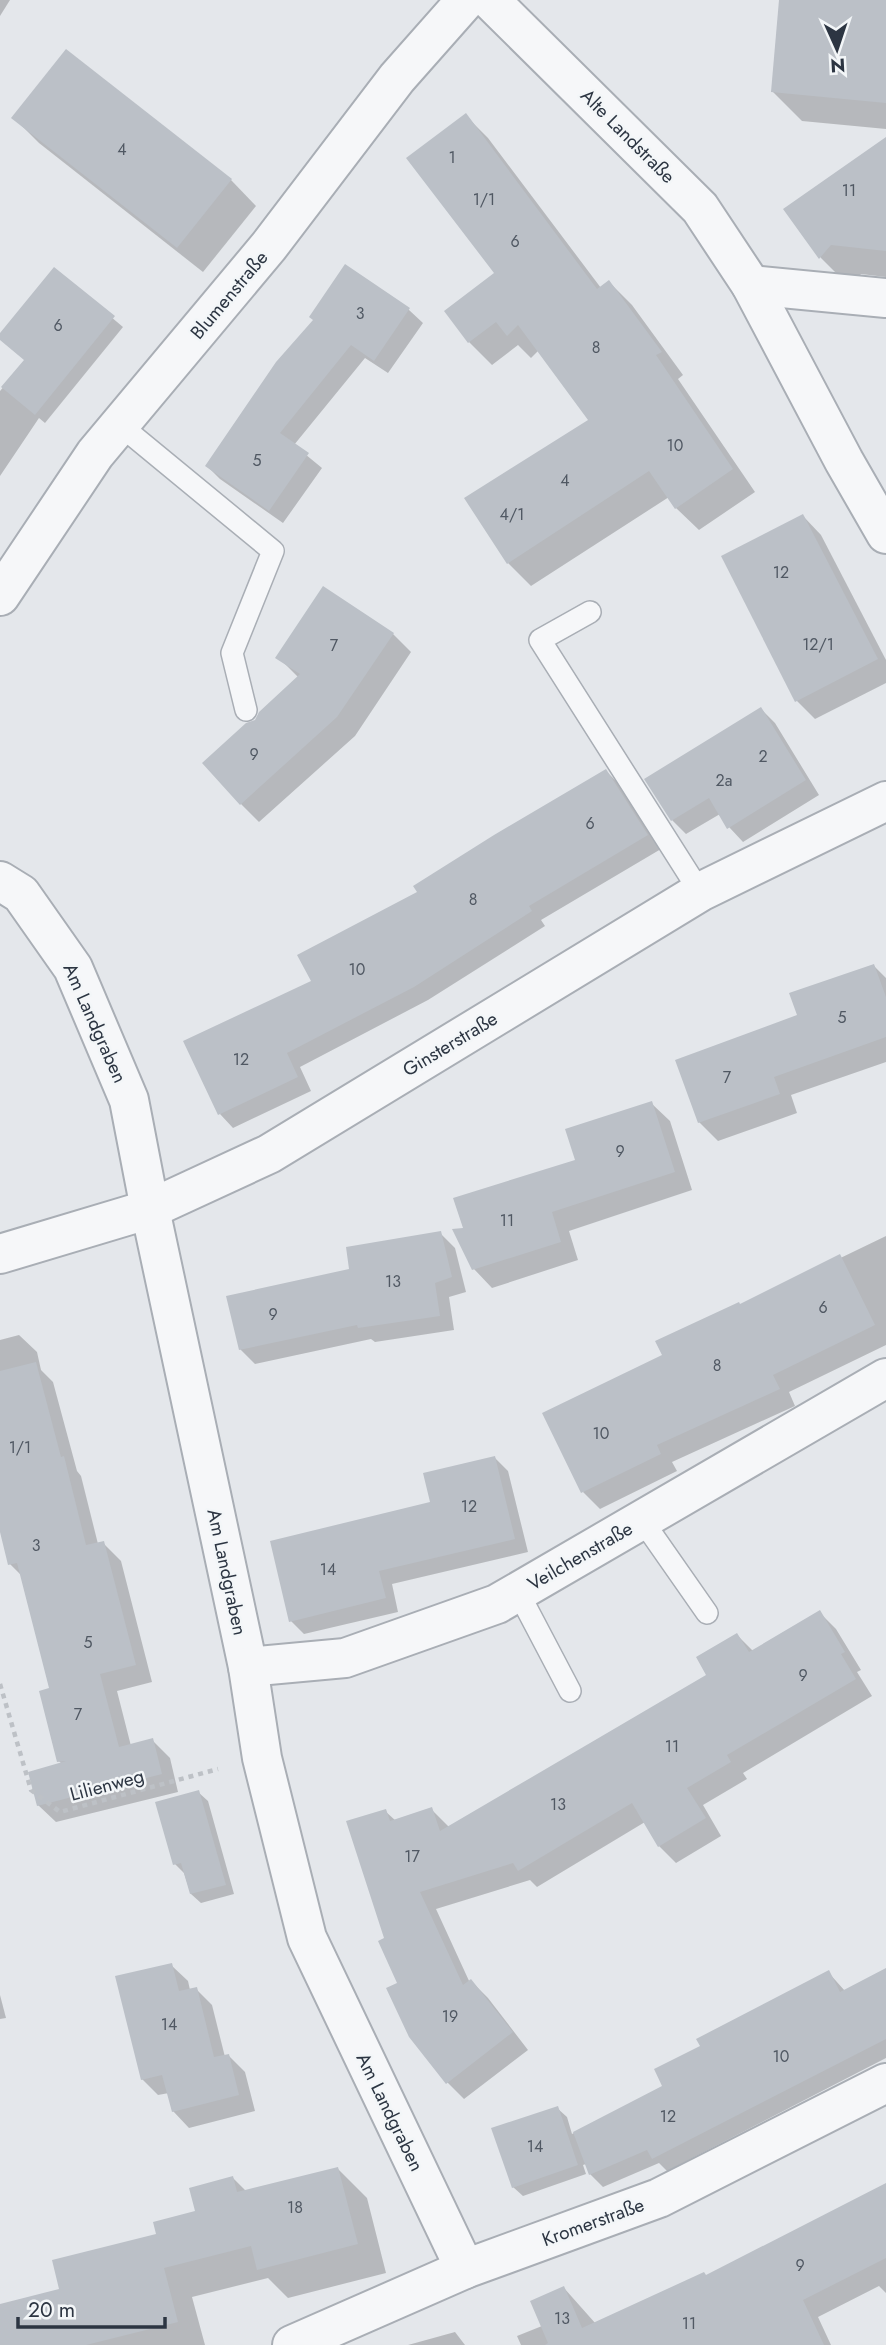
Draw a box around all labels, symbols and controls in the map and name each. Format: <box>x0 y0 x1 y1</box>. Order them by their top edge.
north arrow <box>802 14 872 84</box>
text: N <box>830 52 846 79</box>
street label: Alte Landstraße <box>575 83 681 189</box>
house number: 4 <box>117 138 127 161</box>
house number: 1 <box>448 146 456 169</box>
house number: 11 <box>842 179 856 202</box>
house number: 1/1 <box>473 188 495 211</box>
house number: 6 <box>510 230 520 253</box>
street label: Blumenstraße <box>184 245 274 345</box>
house number: 3 <box>356 302 365 325</box>
house number: 6 <box>53 314 63 337</box>
house number: 8 <box>592 336 600 359</box>
house number: 10 <box>667 434 683 457</box>
house number: 5 <box>252 449 262 472</box>
house number: 4 <box>560 469 570 492</box>
house number: 4/1 <box>500 503 524 526</box>
house number: 12 <box>773 561 789 584</box>
house number: 12/1 <box>802 633 834 656</box>
house number: 7 <box>330 634 339 657</box>
house number: 9 <box>249 743 259 766</box>
house number: 2 <box>758 745 768 768</box>
house number: 2a <box>716 769 732 792</box>
house number: 6 <box>585 812 595 835</box>
house number: 8 <box>469 888 477 911</box>
house number: 10 <box>349 958 365 981</box>
street label: Am Landgraben <box>57 959 133 1087</box>
street label: Ginsterstraße <box>397 1005 503 1083</box>
house number: 5 <box>837 1006 847 1029</box>
house number: 12 <box>233 1048 249 1071</box>
house number: 7 <box>723 1066 732 1089</box>
house number: 9 <box>615 1140 625 1163</box>
house number: 11 <box>500 1209 514 1232</box>
house number: 13 <box>385 1270 401 1293</box>
house number: 6 <box>818 1296 828 1319</box>
house number: 9 <box>268 1303 278 1326</box>
house number: 8 <box>713 1354 721 1377</box>
house number: 10 <box>593 1422 609 1445</box>
house number: 1/1 <box>9 1436 31 1459</box>
house number: 12 <box>461 1495 477 1518</box>
street label: Am Landgraben <box>200 1506 254 1638</box>
street label: Veilchenstraße <box>522 1515 638 1597</box>
house number: 3 <box>32 1534 41 1557</box>
house number: 14 <box>320 1558 336 1581</box>
house number: 5 <box>83 1631 93 1654</box>
house number: 9 <box>798 1664 808 1687</box>
house number: 7 <box>74 1703 83 1726</box>
house number: 11 <box>665 1735 679 1758</box>
street label: Lilienweg <box>67 1762 147 1808</box>
house number: 13 <box>550 1793 566 1816</box>
house number: 17 <box>404 1845 420 1868</box>
house number: 19 <box>442 2005 458 2028</box>
house number: 14 <box>161 2013 177 2036</box>
house number: 10 <box>773 2045 789 2068</box>
street label: Am Landgraben <box>350 2048 430 2176</box>
house number: 12 <box>660 2105 676 2128</box>
house number: 14 <box>527 2135 543 2158</box>
street label: Kromerstraße <box>538 2191 648 2253</box>
house number: 18 <box>287 2196 303 2219</box>
house number: 9 <box>795 2254 805 2277</box>
scale bar <box>18 2286 164 2330</box>
text: 20 m <box>28 2295 75 2325</box>
house number: 13 <box>554 2307 570 2330</box>
house number: 11 <box>682 2312 696 2335</box>

